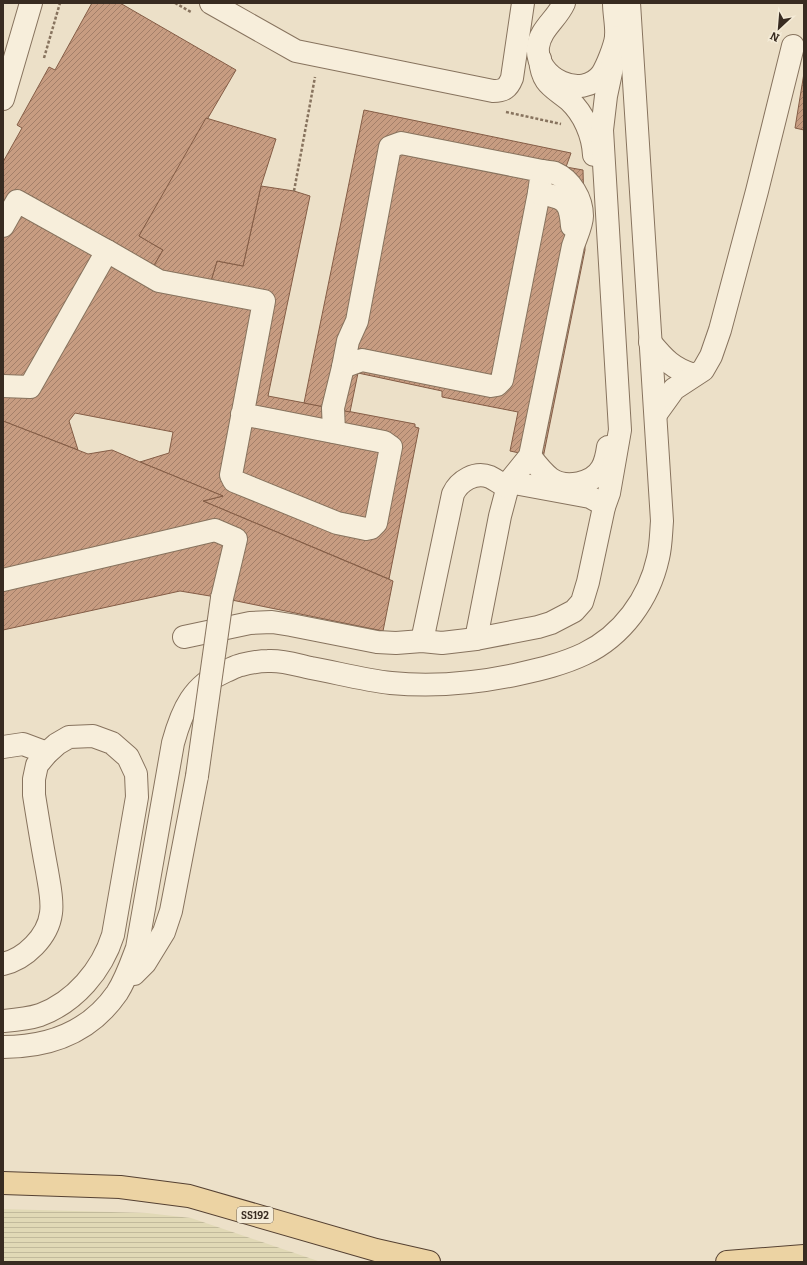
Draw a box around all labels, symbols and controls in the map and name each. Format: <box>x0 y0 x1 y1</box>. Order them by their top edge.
north arrow <box>759 8 799 48</box>
text: N <box>768 29 782 44</box>
road number: SS192 <box>237 1207 273 1223</box>

